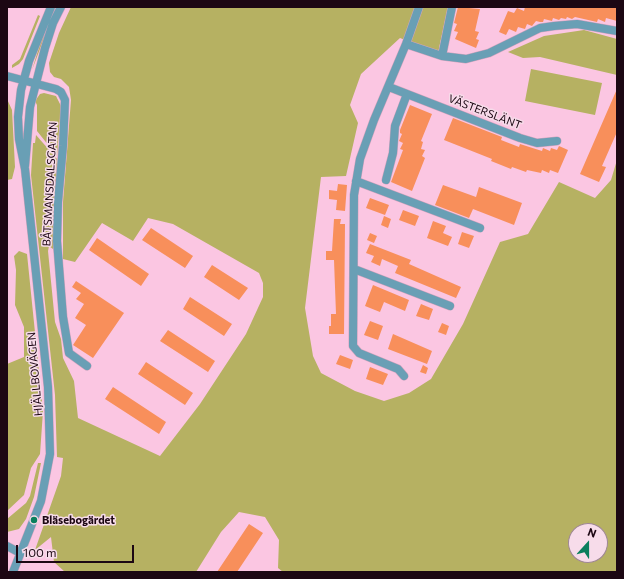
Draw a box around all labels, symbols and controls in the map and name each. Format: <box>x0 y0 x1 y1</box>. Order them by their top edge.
street label: VÄSTERSLÄNT <box>447 92 523 132</box>
street label: BÅTSMANSDALSGATAN <box>40 121 60 247</box>
street label: HJÄLLBOVÄGEN <box>25 331 45 417</box>
place label: Bläsebogärdet <box>42 513 115 527</box>
marker: Bläsebogärdet <box>29 515 39 525</box>
north arrow <box>568 523 608 563</box>
text: N <box>586 525 598 540</box>
scale bar <box>18 537 136 563</box>
text: 100 m <box>23 545 57 559</box>

